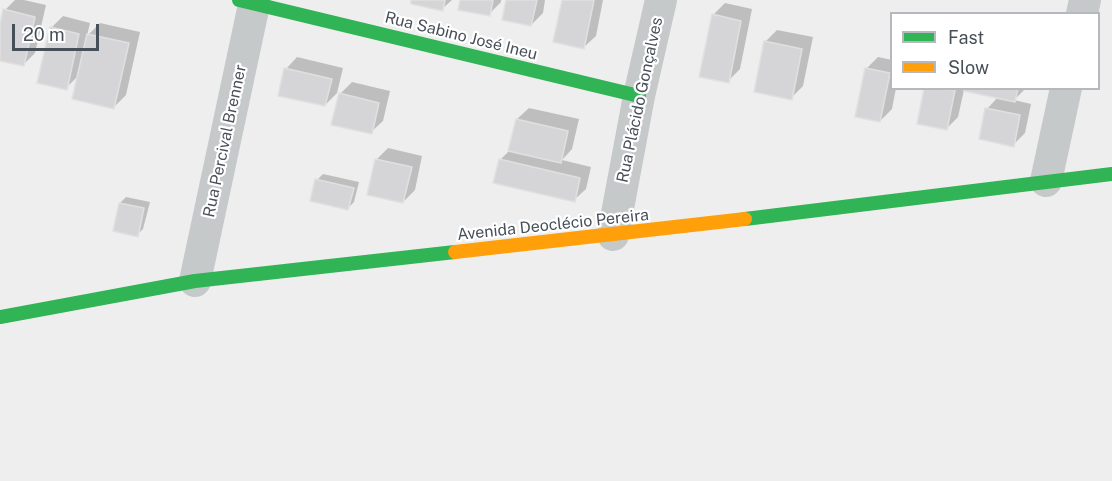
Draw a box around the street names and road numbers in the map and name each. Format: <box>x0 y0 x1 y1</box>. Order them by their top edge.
street label: Rua Sabino José Ineu <box>383 8 539 64</box>
street label: Rua Plácido Gonçalves <box>613 16 667 184</box>
street label: Rua Percival Brenner <box>199 63 251 219</box>
street label: Avenida Deoclécio Pereira <box>456 205 650 245</box>

